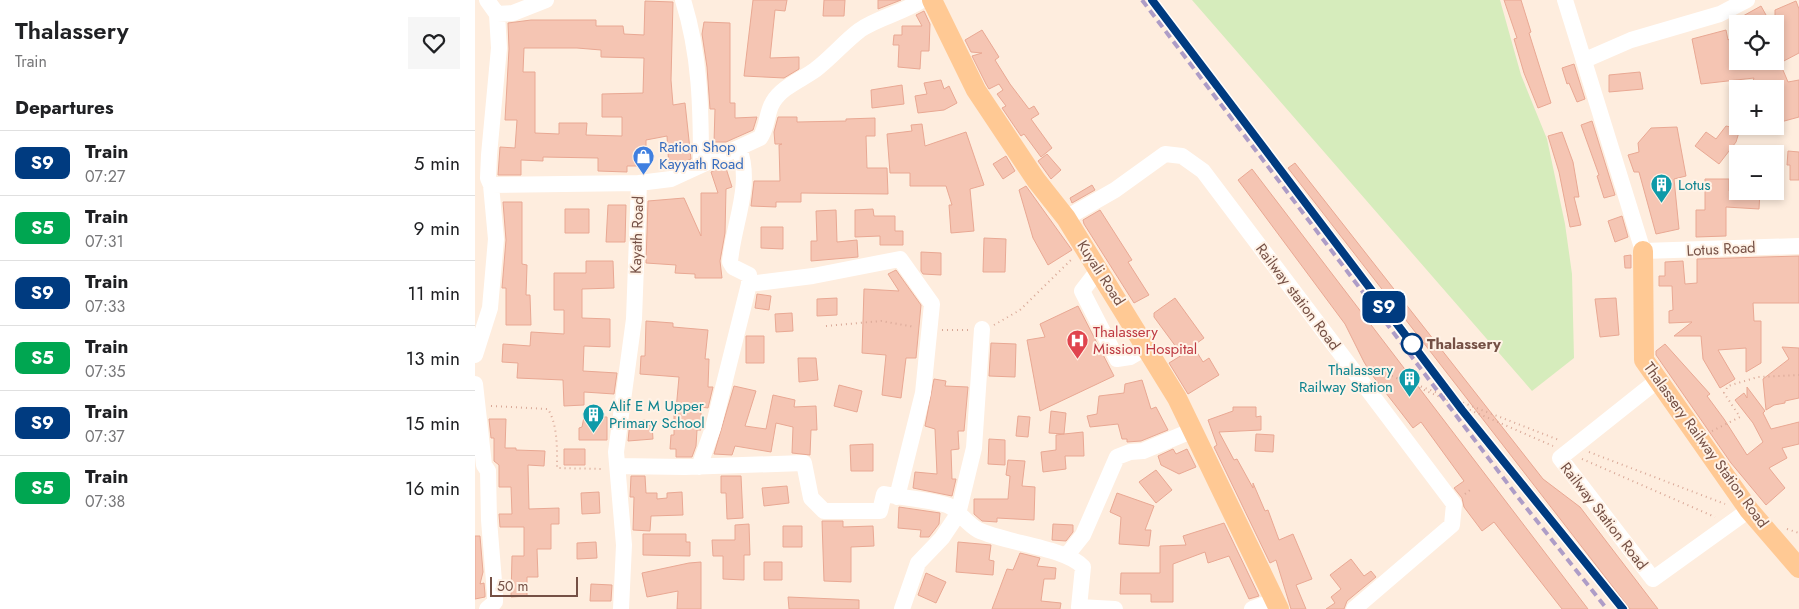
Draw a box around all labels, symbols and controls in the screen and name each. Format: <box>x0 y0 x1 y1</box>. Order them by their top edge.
text: Thalassery <box>15 13 129 48</box>
map controls <box>1729 15 1784 200</box>
button: locate <box>1729 15 1784 70</box>
button: heart <box>408 17 460 69</box>
text: Train <box>15 50 47 73</box>
button: + <box>1729 80 1784 135</box>
text: Departures <box>15 94 114 121</box>
place label: Ration Shop Kayyath Road <box>659 136 744 175</box>
text: Train <box>85 138 128 165</box>
shop icon: Ration Shop Kayyath Road <box>631 144 655 175</box>
button: − <box>1729 145 1784 200</box>
text: S9 <box>31 150 54 176</box>
text: 5 min <box>414 150 460 177</box>
text: 07:27 <box>85 165 125 188</box>
building icon: Lotus <box>1650 173 1674 204</box>
place label: Lotus <box>1678 174 1710 196</box>
street label: Kayath Road <box>625 196 649 274</box>
text: Train <box>85 203 128 230</box>
text: S5 <box>31 215 54 241</box>
text: 9 min <box>414 215 460 242</box>
text: 07:31 <box>85 230 124 253</box>
street label: Kuyali Road <box>1072 236 1130 310</box>
street label: Lotus Road <box>1686 236 1756 262</box>
street label: Railway station Road <box>1250 239 1346 355</box>
text: Train <box>85 268 128 295</box>
text: S9 <box>31 280 54 306</box>
text: 11 min <box>407 280 460 307</box>
line badge: S9 <box>1361 291 1407 323</box>
text: S9 <box>1372 294 1396 320</box>
text: 07:33 <box>85 295 125 318</box>
place label: Thalassery Mission Hospital <box>1093 321 1197 360</box>
hospital icon: Thalassery Mission Hospital <box>1065 329 1089 360</box>
text: Train <box>85 333 128 360</box>
marker: Thalassery <box>1401 333 1423 355</box>
place label: Thalassery <box>1427 333 1501 355</box>
text: S5 <box>31 345 54 371</box>
text: 13 min <box>406 345 460 372</box>
street label: Thalassery Railway Station Road <box>1638 358 1774 532</box>
place label: Thalassery Railway Station <box>1299 359 1393 398</box>
text: 07:35 <box>85 360 126 383</box>
building icon: Thalassery Railway Station <box>1397 367 1421 398</box>
place label: Alif E M Upper Primary School <box>609 395 705 434</box>
text: Train <box>85 398 128 425</box>
building icon: Alif E M Upper Primary School <box>581 403 605 434</box>
text: S9 <box>31 410 54 436</box>
text: 15 min <box>405 410 460 437</box>
text: 07:37 <box>85 425 125 448</box>
street label: Railway Station Road <box>1555 458 1653 574</box>
text: Train <box>85 463 128 490</box>
text: S5 <box>31 475 54 501</box>
text: 16 min <box>405 475 460 502</box>
text: 07:38 <box>85 490 125 513</box>
scale bar <box>490 574 577 597</box>
text: 50 m <box>497 576 528 596</box>

